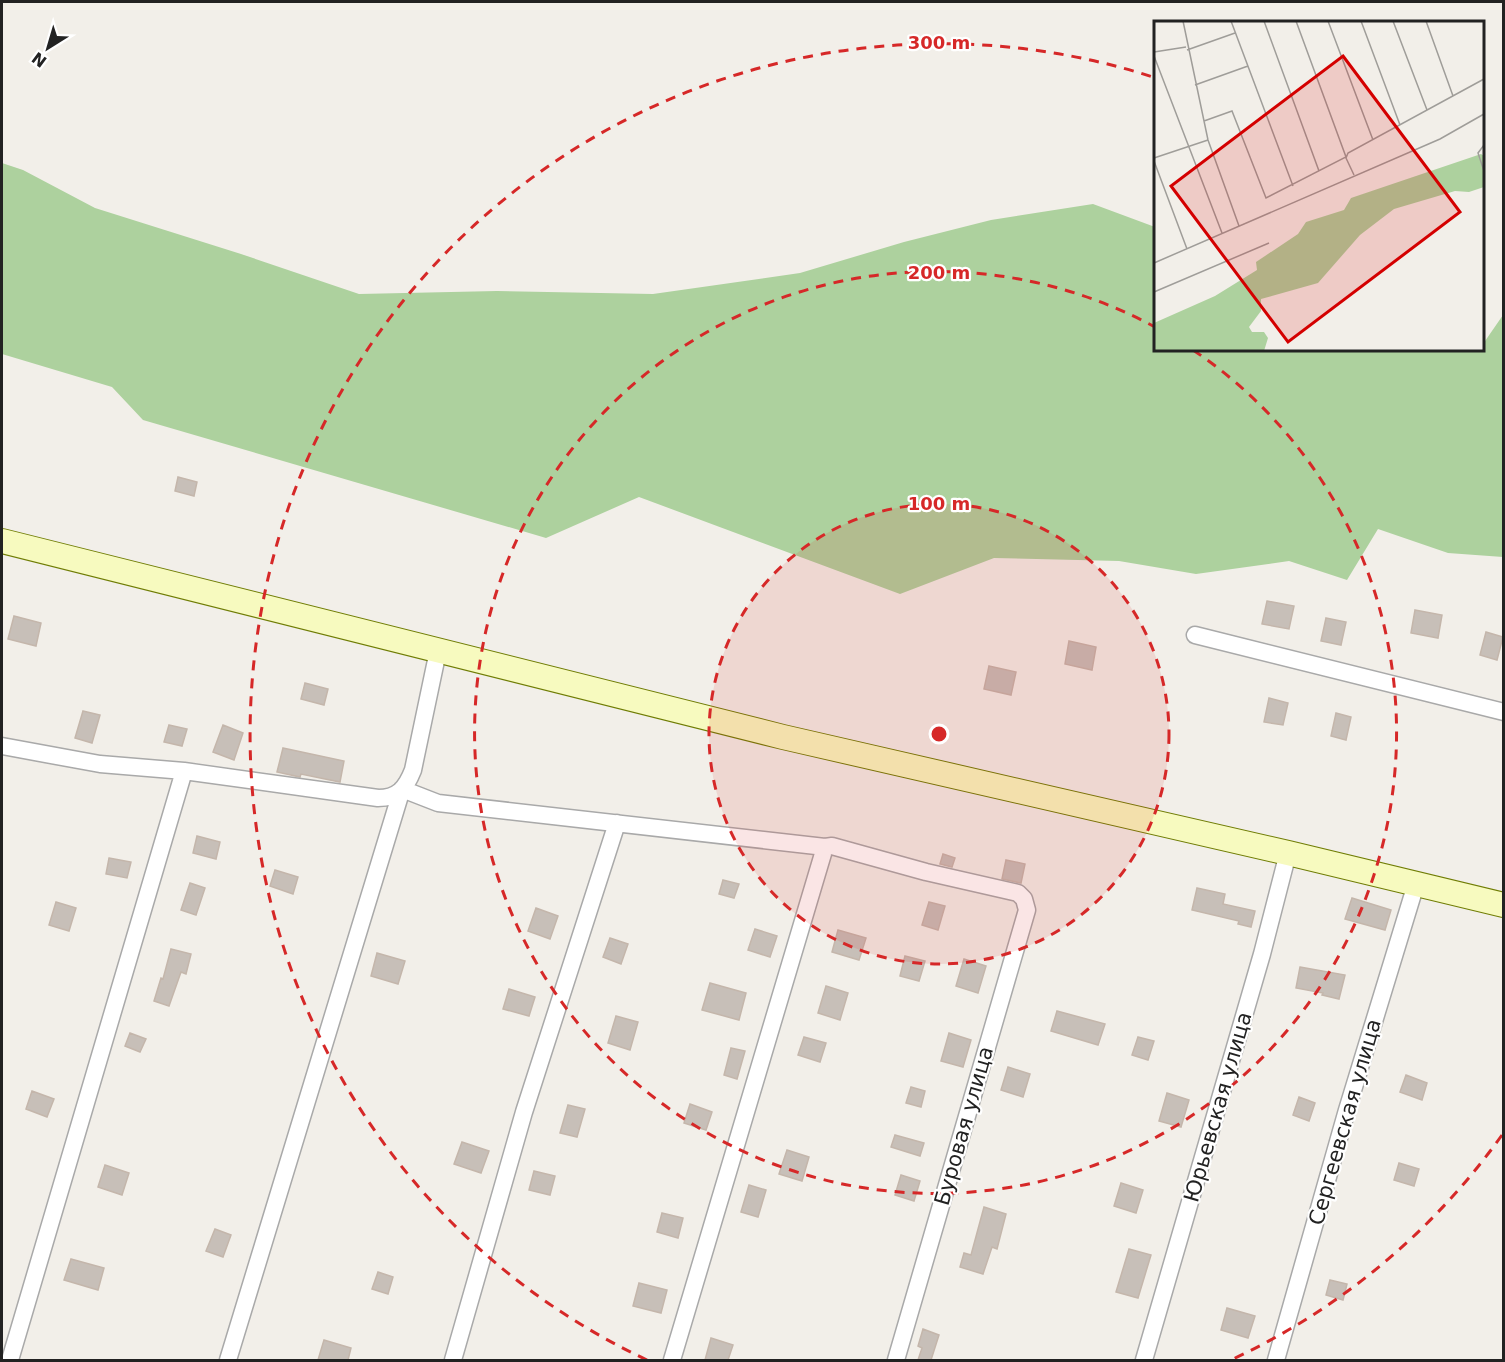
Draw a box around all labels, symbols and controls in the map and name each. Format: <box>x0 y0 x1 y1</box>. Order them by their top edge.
north arrow <box>18 18 78 78</box>
inset map <box>1154 21 1484 351</box>
text: 300 m <box>908 32 970 53</box>
text: N <box>28 48 50 71</box>
text: 200 m <box>908 262 970 283</box>
text: 100 m <box>908 493 970 514</box>
centre of rings <box>929 724 949 744</box>
street label: Юрьевская улица <box>1179 1009 1257 1205</box>
street label: Сергеевская улица <box>1304 1016 1386 1228</box>
street label: Буровая улица <box>930 1044 998 1208</box>

